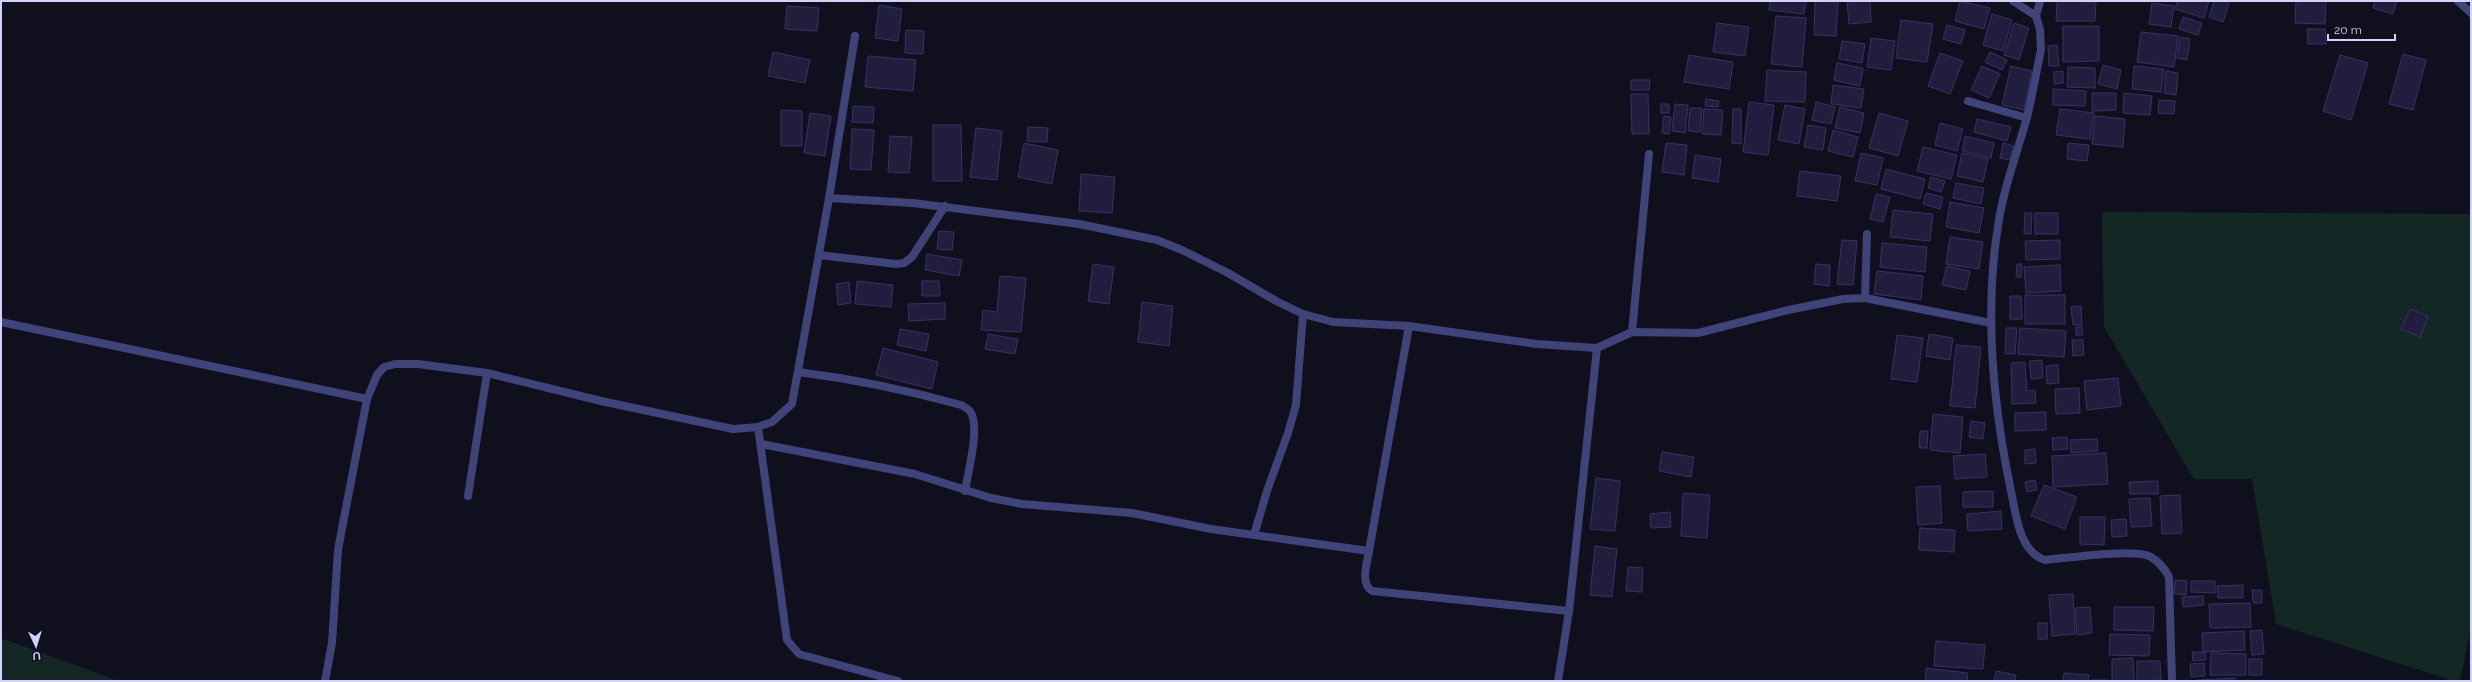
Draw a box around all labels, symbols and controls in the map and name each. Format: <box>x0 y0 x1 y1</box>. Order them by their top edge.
scale bar <box>2328 16 2395 42</box>
text: 20 m <box>2334 23 2362 37</box>
north arrow <box>16 626 56 666</box>
text: U <box>32 649 41 662</box>

